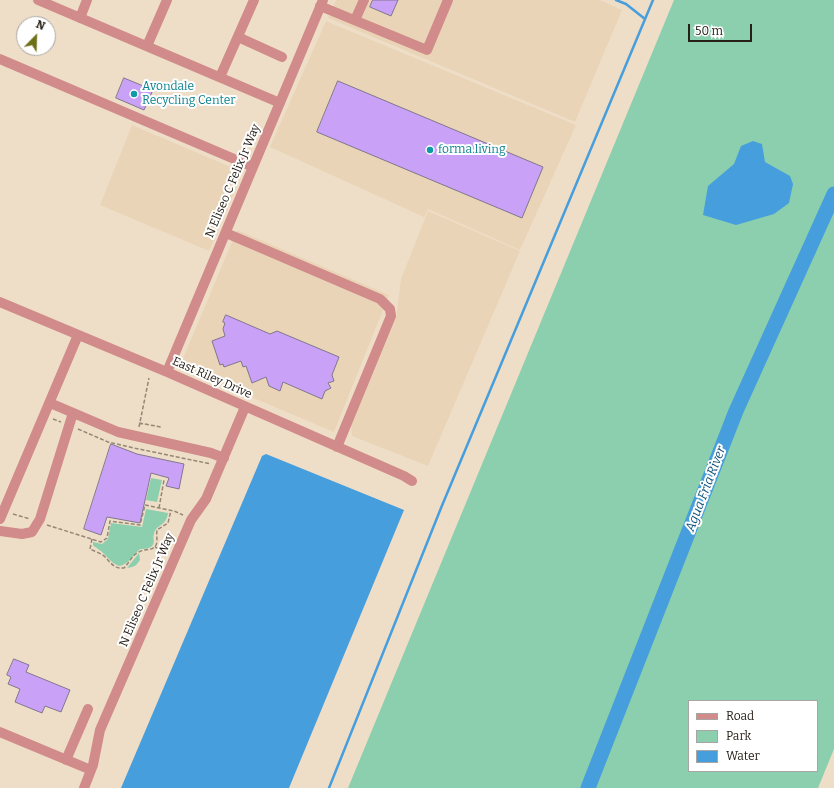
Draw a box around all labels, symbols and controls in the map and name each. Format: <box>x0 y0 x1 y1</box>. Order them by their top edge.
north arrow <box>16 16 56 56</box>
scale bar <box>690 16 754 42</box>
text: N <box>34 18 47 33</box>
text: 50 m <box>695 24 723 38</box>
place label: Avondale Recycling Center <box>142 80 236 108</box>
marker: Avondale Recycling Center <box>129 89 139 99</box>
street label: N Eliseo C Felix Jr Way <box>202 122 264 240</box>
place label: forma.living <box>438 143 506 157</box>
marker: forma.living <box>425 145 435 155</box>
street label: East Riley Drive <box>170 354 254 402</box>
water label: Agua Fria River <box>683 444 729 534</box>
street label: N Eliseo C Felix Jr Way <box>116 531 178 649</box>
legend <box>688 700 818 772</box>
text: Road <box>726 709 754 723</box>
text: Park <box>726 729 751 743</box>
text: Water <box>726 749 760 763</box>

